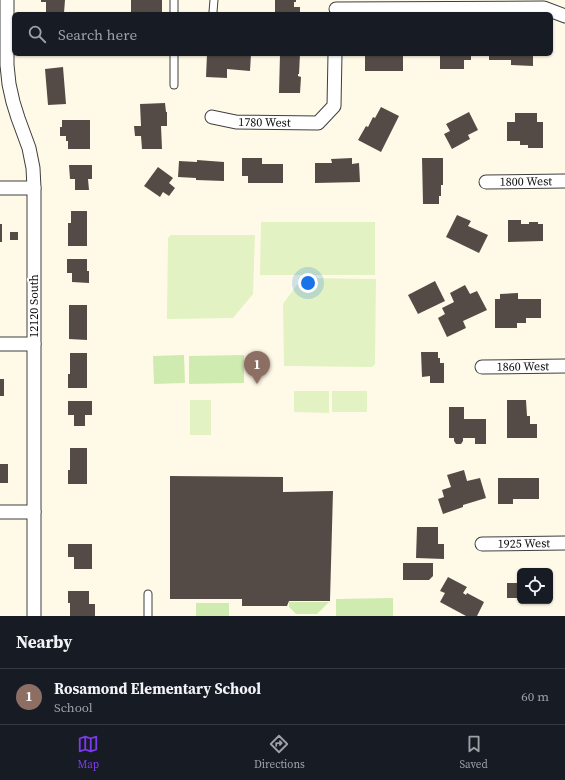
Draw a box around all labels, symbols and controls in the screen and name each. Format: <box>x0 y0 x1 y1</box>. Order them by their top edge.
search box <box>12 12 553 56</box>
icon: search <box>26 23 48 45</box>
text: Search here <box>58 24 137 45</box>
street label: 1780 West <box>238 114 291 131</box>
street label: 1800 West <box>500 173 552 190</box>
your location <box>298 273 318 293</box>
street label: 12120 South <box>26 274 42 338</box>
pin: 1 <box>244 351 270 384</box>
street label: 1860 West <box>497 358 549 375</box>
street label: 1925 West <box>498 535 550 552</box>
map controls <box>517 568 553 604</box>
button: locate <box>517 568 553 604</box>
text: Nearby <box>16 630 72 654</box>
text: Rosamond Elementary School <box>54 678 261 699</box>
text: 1 <box>25 688 33 705</box>
text: 60 m <box>521 688 549 705</box>
text: School <box>54 699 93 716</box>
tab: Map <box>77 733 99 772</box>
tab: Directions <box>254 733 305 772</box>
tab: Saved <box>459 733 488 772</box>

